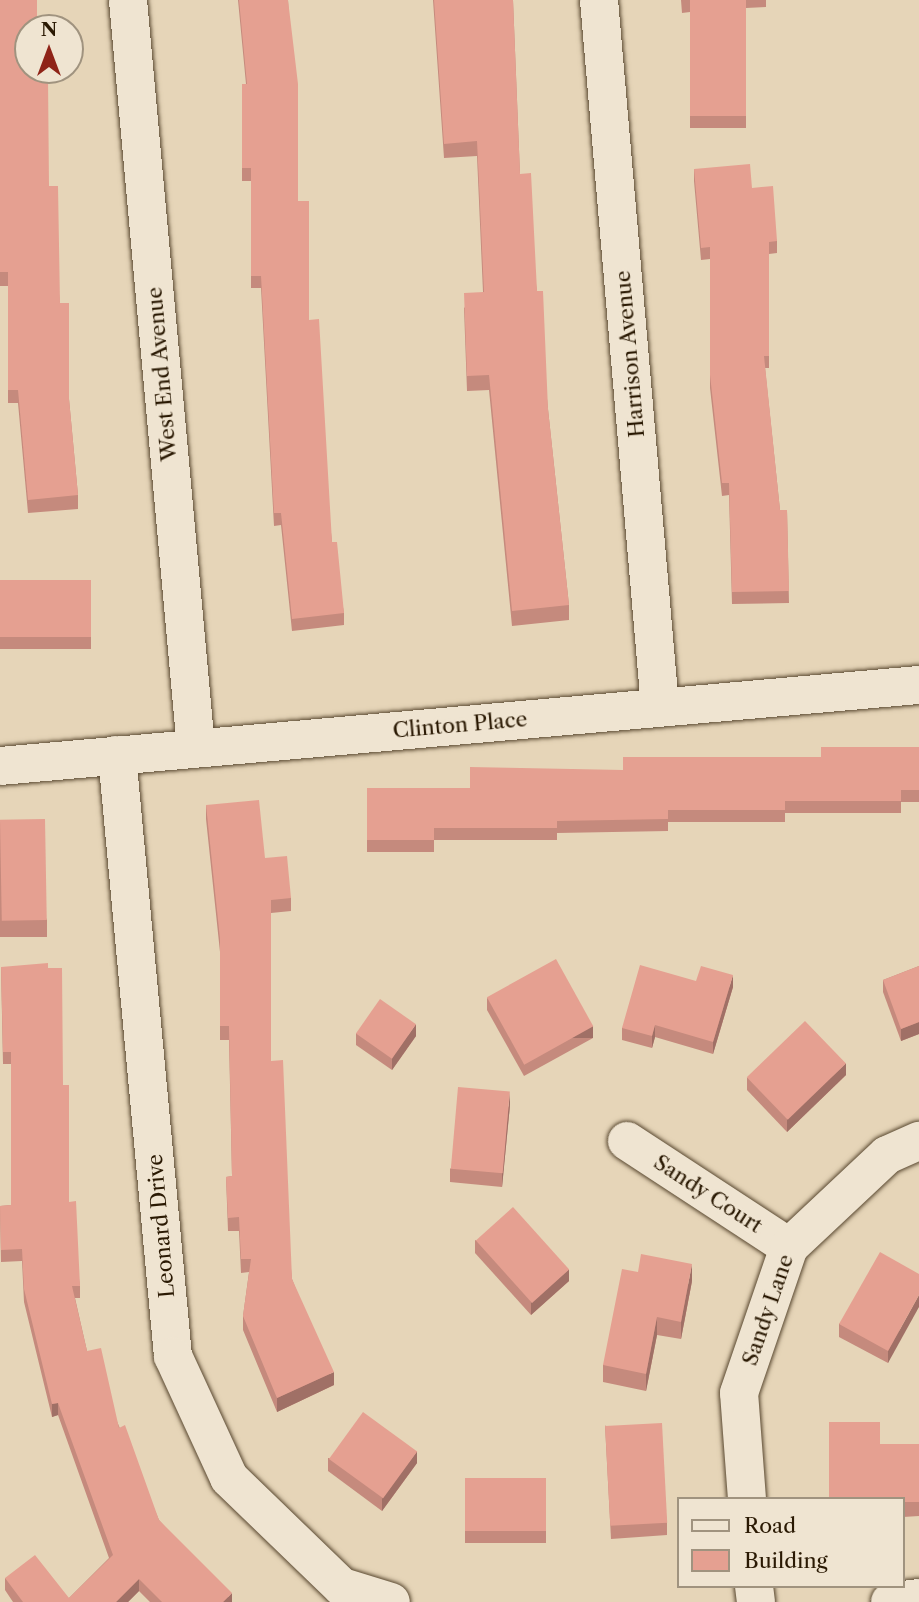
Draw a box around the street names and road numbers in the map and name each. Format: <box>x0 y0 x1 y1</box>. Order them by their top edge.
street label: Harrison Avenue <box>610 269 650 439</box>
street label: West End Avenue <box>142 285 182 463</box>
street label: Clinton Place <box>392 707 528 743</box>
street label: Sandy Court <box>649 1149 767 1239</box>
street label: Leonard Drive <box>142 1153 180 1299</box>
street label: Sandy Lane <box>737 1251 799 1369</box>

